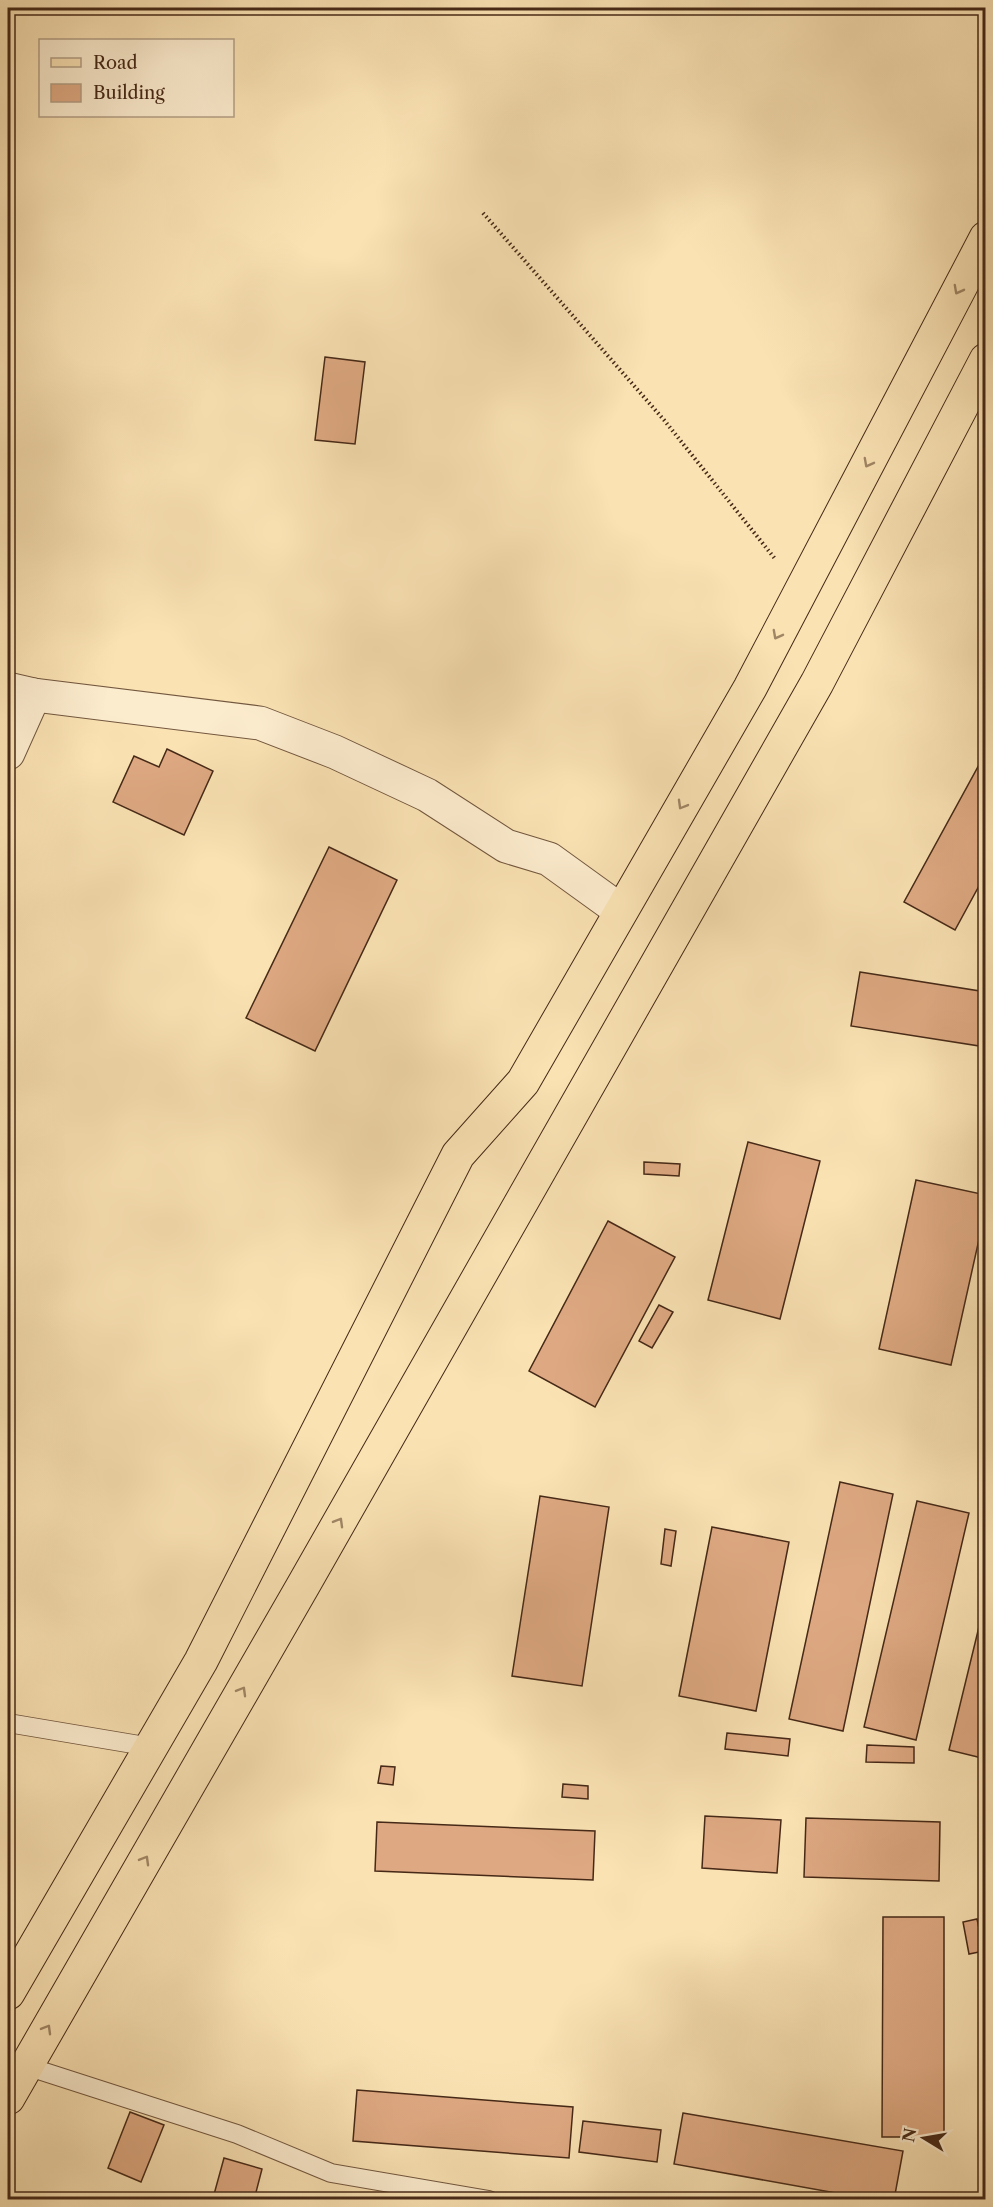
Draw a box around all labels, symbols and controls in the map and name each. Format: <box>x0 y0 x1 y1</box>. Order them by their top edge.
legend <box>39 39 234 117</box>
text: Road <box>93 52 138 74</box>
text: Building <box>93 82 165 104</box>
one-way arrow <box>954 284 966 295</box>
one-way arrow <box>864 456 875 467</box>
one-way arrow <box>773 629 785 640</box>
one-way arrow <box>678 799 689 809</box>
one-way arrow <box>332 1518 343 1528</box>
one-way arrow <box>235 1687 246 1697</box>
one-way arrow <box>137 1856 149 1866</box>
one-way arrow <box>40 2025 51 2035</box>
north arrow <box>894 2108 954 2168</box>
text: N <box>898 2126 920 2144</box>

